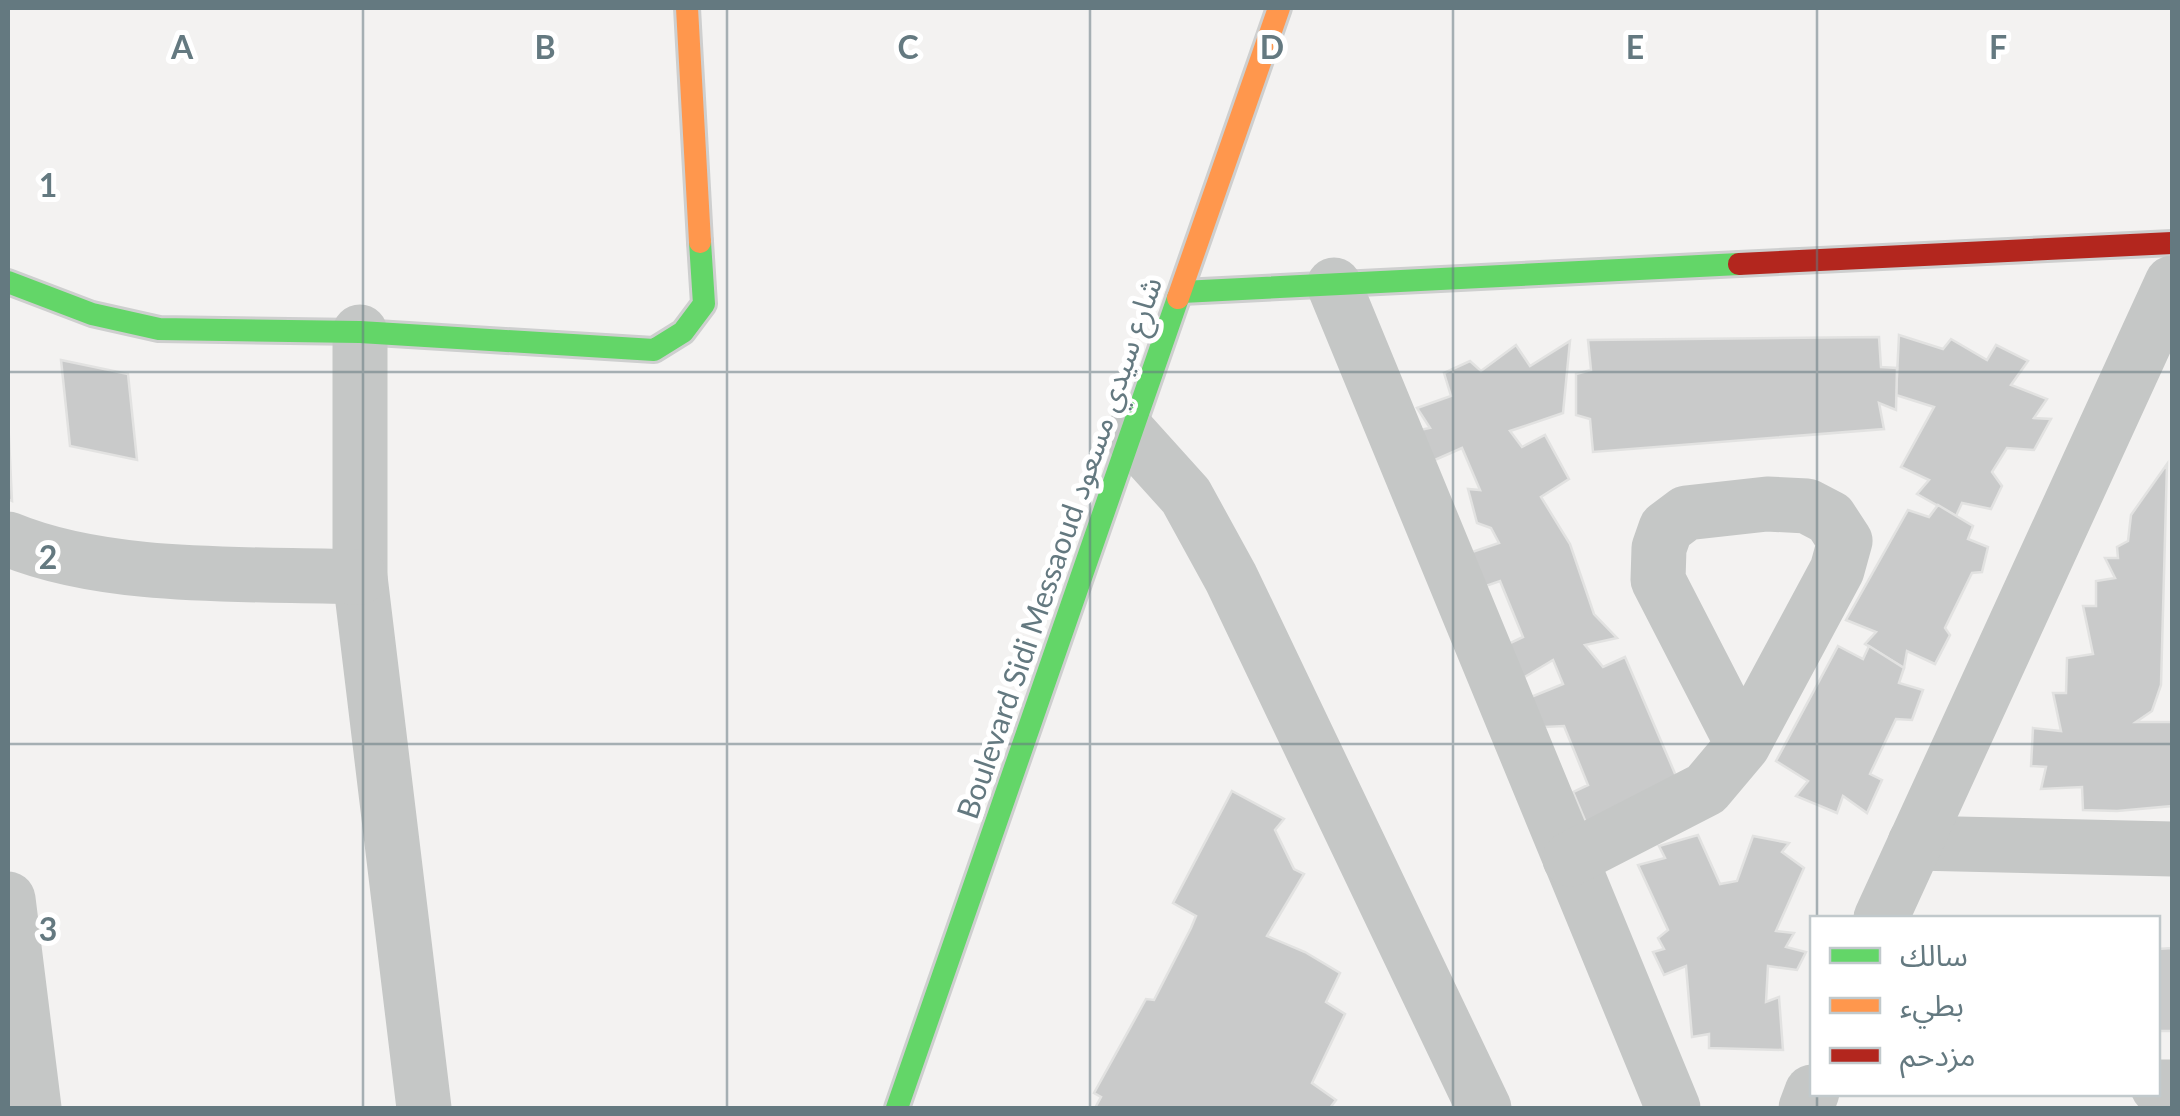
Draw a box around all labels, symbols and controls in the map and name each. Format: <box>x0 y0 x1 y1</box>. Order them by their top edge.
text: A <box>170 27 194 66</box>
text: B <box>534 27 556 66</box>
text: C <box>897 27 919 66</box>
text: D <box>1260 27 1284 66</box>
text: E <box>1626 27 1644 66</box>
text: F <box>1989 27 2007 66</box>
text: 1 <box>39 165 57 204</box>
street label: Boulevard Sidi Messaoud شارع سيدي مسعود <box>948 272 1175 825</box>
text: 2 <box>39 537 57 576</box>
text: 3 <box>39 909 57 948</box>
legend <box>1810 916 2160 1096</box>
text: سالك <box>1900 936 1968 972</box>
text: بطيء <box>1900 986 1964 1029</box>
text: مزدحم <box>1900 1036 1976 1079</box>

